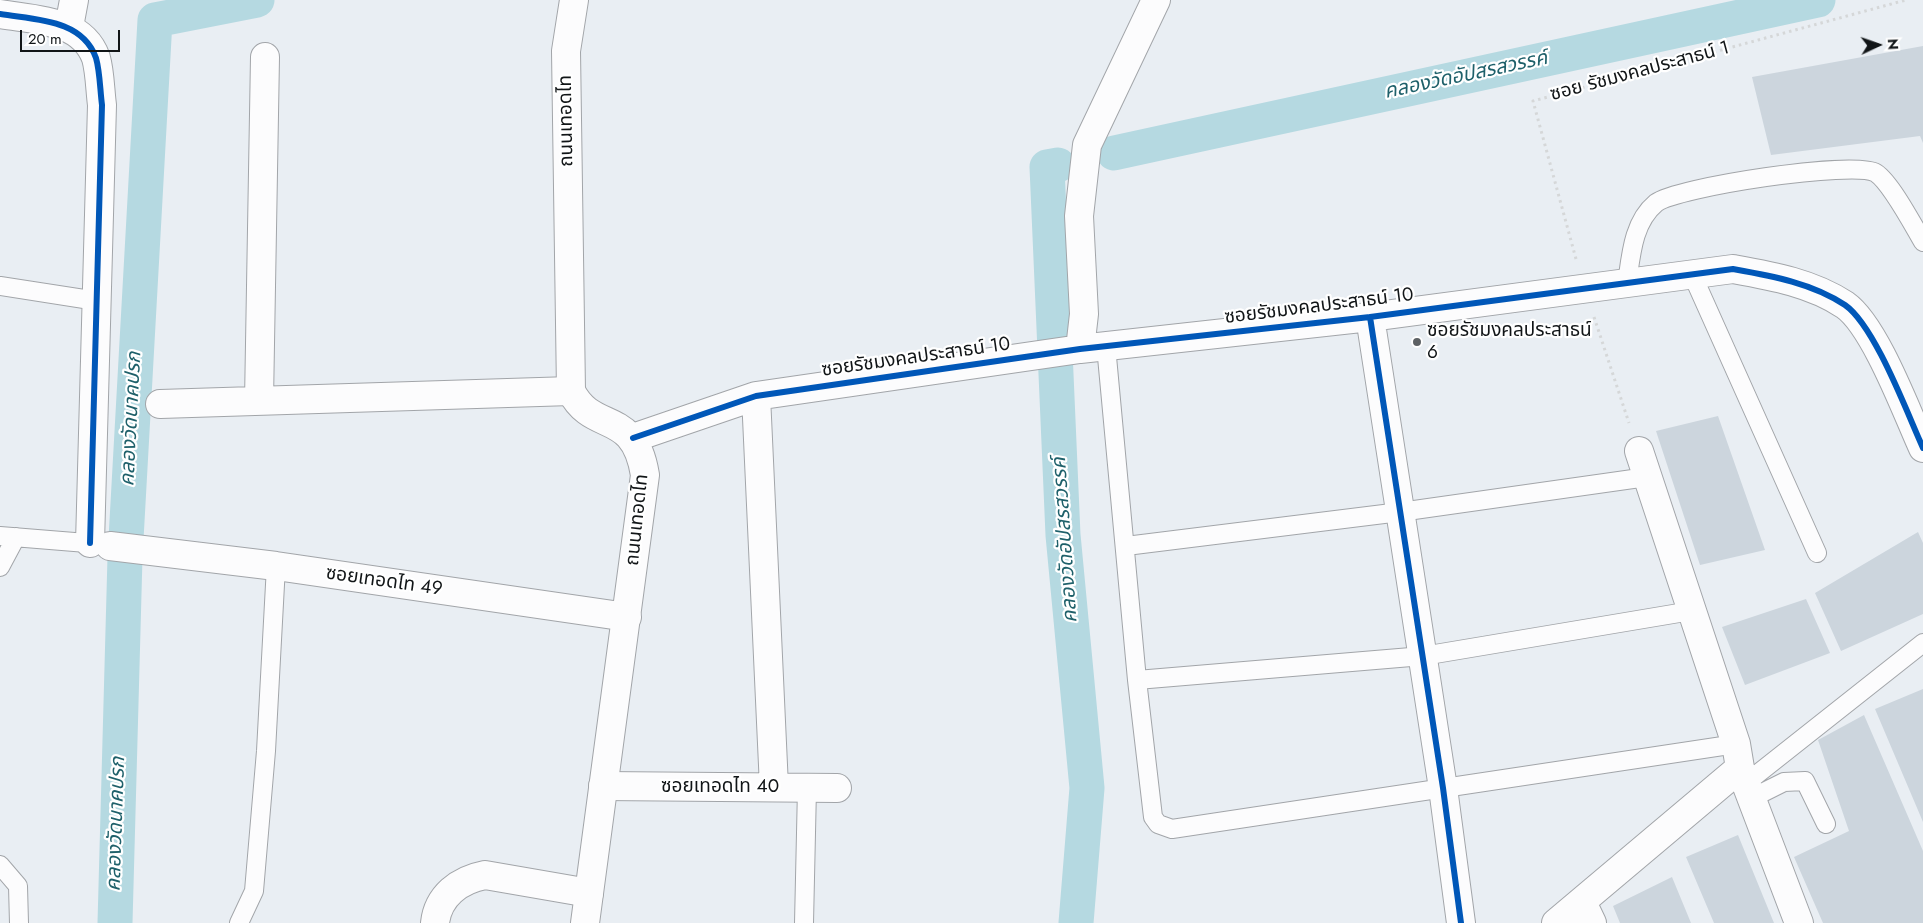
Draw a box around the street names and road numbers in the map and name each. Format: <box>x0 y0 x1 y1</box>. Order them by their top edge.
street label: ซอย รัชมงคลประสาธน์ 1 <box>1548 37 1732 107</box>
street label: ถนนเทอดไท <box>555 75 579 167</box>
street label: ซอยรัชมงคลประสาธน์ 10 <box>1223 284 1415 330</box>
street label: ซอยรัชมงคลประสาธน์ 10 <box>820 333 1012 383</box>
street label: ถนนเทอดไท <box>622 473 654 567</box>
street label: ซอยเทอดไท 49 <box>324 563 444 601</box>
street label: ซอยเทอดไท 40 <box>661 776 779 798</box>

